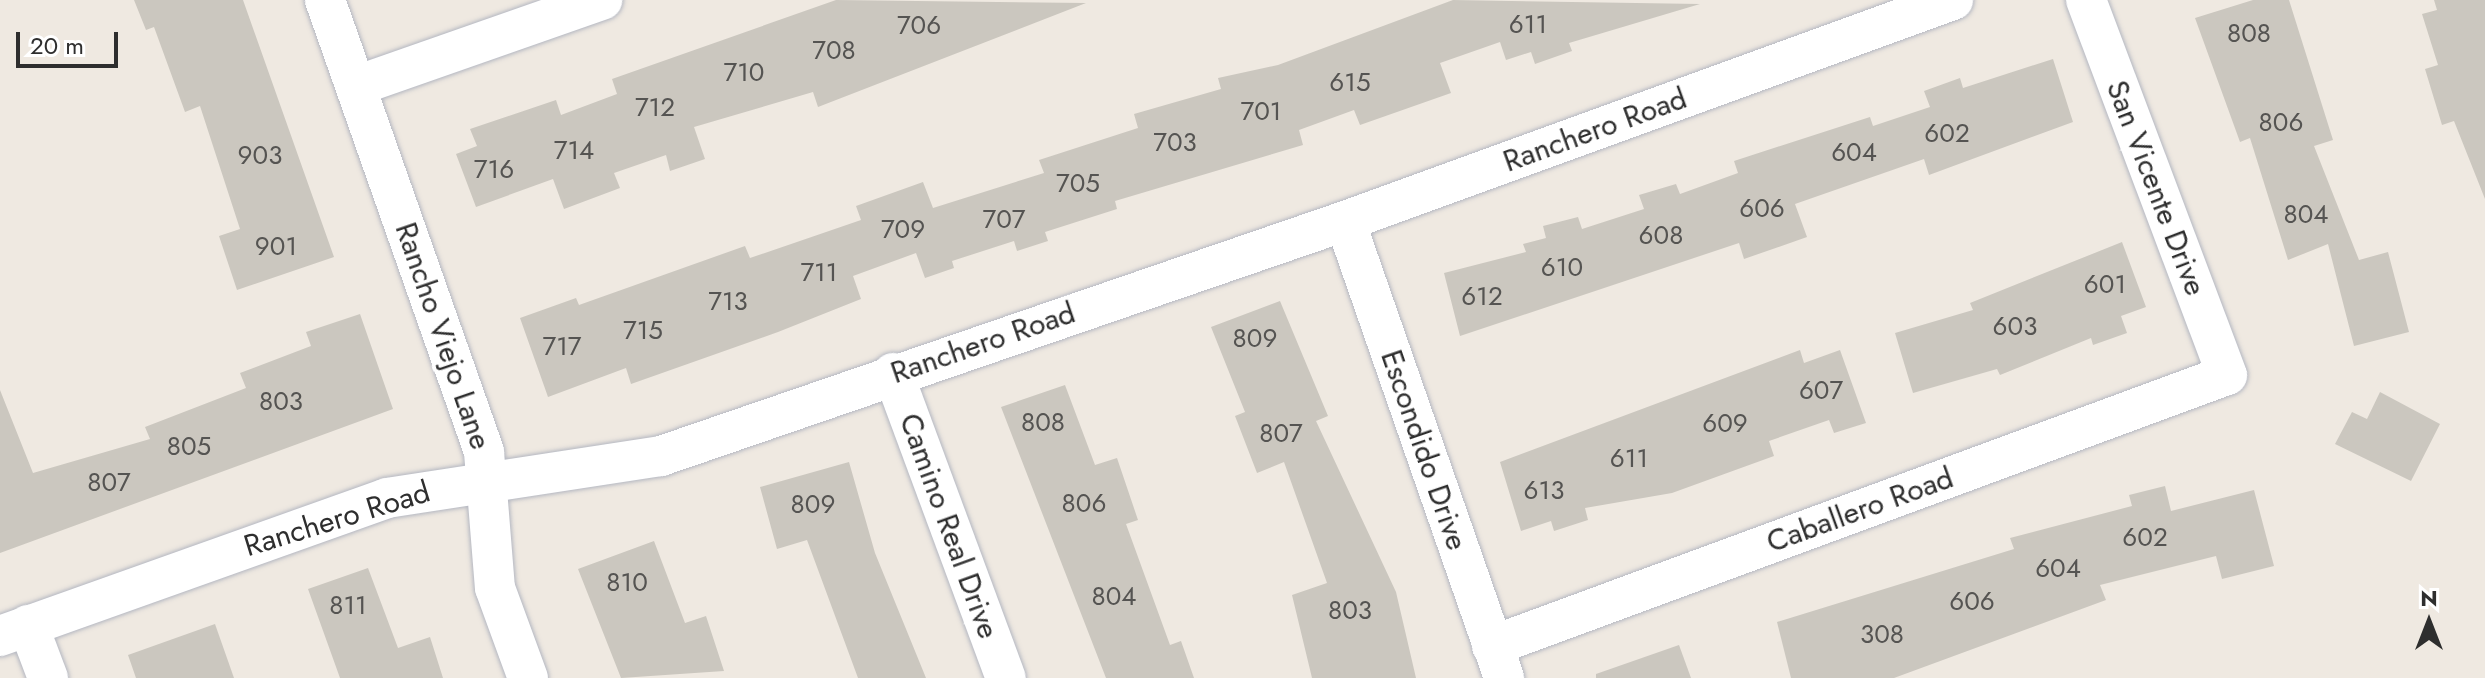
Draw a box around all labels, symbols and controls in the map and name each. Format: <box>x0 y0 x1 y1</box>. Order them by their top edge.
house number: 611 <box>1509 9 1547 41</box>
house number: 706 <box>897 10 941 42</box>
scale bar <box>20 16 122 66</box>
house number: 808 <box>2227 18 2271 50</box>
text: 20 m <box>30 28 84 63</box>
house number: 708 <box>812 35 856 67</box>
house number: 710 <box>724 57 764 89</box>
house number: 615 <box>1329 67 1371 99</box>
street label: San Vicente Drive <box>2099 76 2213 300</box>
street label: Ranchero Road <box>1498 80 1692 180</box>
house number: 712 <box>635 92 675 124</box>
house number: 701 <box>1241 96 1281 128</box>
house number: 806 <box>2259 107 2303 139</box>
house number: 602 <box>1924 118 1970 150</box>
house number: 703 <box>1153 127 1197 159</box>
house number: 714 <box>554 135 594 167</box>
house number: 604 <box>1831 137 1877 169</box>
house number: 903 <box>238 140 282 172</box>
house number: 716 <box>474 154 514 186</box>
house number: 705 <box>1056 168 1100 200</box>
house number: 606 <box>1739 193 1785 225</box>
house number: 804 <box>2284 199 2328 231</box>
house number: 707 <box>983 204 1025 236</box>
house number: 709 <box>881 214 925 246</box>
street label: Rancho Viejo Lane <box>387 218 499 454</box>
house number: 608 <box>1639 220 1683 252</box>
house number: 901 <box>255 231 297 263</box>
house number: 610 <box>1541 252 1583 284</box>
house number: 711 <box>800 257 838 289</box>
house number: 601 <box>2084 269 2126 301</box>
house number: 612 <box>1461 281 1503 313</box>
house number: 713 <box>708 286 748 318</box>
street label: Ranchero Road <box>886 295 1080 391</box>
house number: 603 <box>1993 311 2037 343</box>
house number: 715 <box>623 315 663 347</box>
house number: 809 <box>1233 323 1277 355</box>
house number: 717 <box>543 331 581 363</box>
street label: Escondido Drive <box>1373 345 1475 555</box>
house number: 607 <box>1799 375 1843 407</box>
house number: 803 <box>259 386 303 418</box>
house number: 808 <box>1021 407 1065 439</box>
house number: 609 <box>1702 408 1748 440</box>
street label: Camino Real Drive <box>892 409 1006 643</box>
house number: 807 <box>1259 418 1303 450</box>
house number: 805 <box>167 431 211 463</box>
house number: 611 <box>1610 443 1648 475</box>
street label: Caballero Road <box>1762 460 1958 560</box>
house number: 807 <box>87 467 131 499</box>
street label: Ranchero Road <box>240 474 434 564</box>
house number: 613 <box>1524 475 1564 507</box>
house number: 806 <box>1062 488 1106 520</box>
house number: 809 <box>791 489 835 521</box>
house number: 602 <box>2122 522 2168 554</box>
house number: 604 <box>2035 553 2081 585</box>
house number: 810 <box>606 567 648 599</box>
house number: 804 <box>1092 581 1136 613</box>
north arrow <box>2389 582 2469 662</box>
text: N <box>2420 582 2438 614</box>
house number: 606 <box>1949 586 1995 618</box>
house number: 811 <box>329 590 367 622</box>
house number: 803 <box>1328 595 1372 627</box>
house number: 308 <box>1860 619 1904 651</box>

